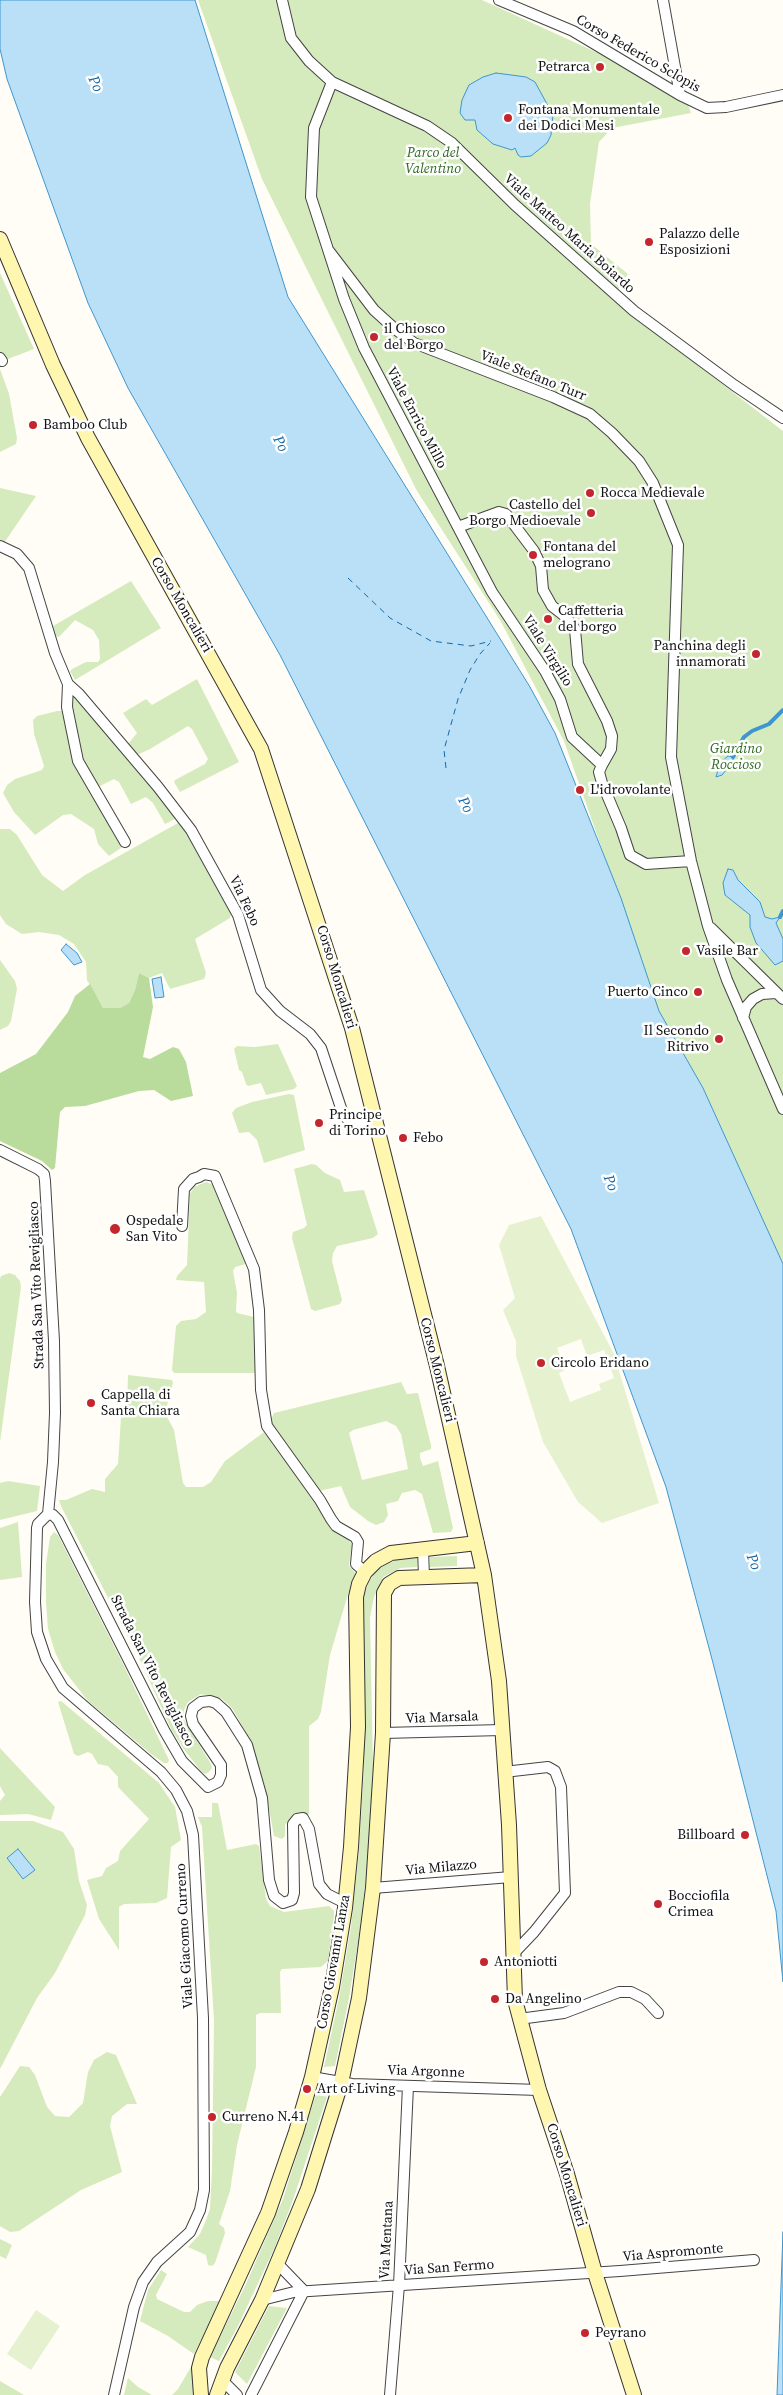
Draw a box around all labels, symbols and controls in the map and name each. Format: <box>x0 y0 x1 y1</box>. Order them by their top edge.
street label: Corso Federico Sclopis <box>573 11 703 97</box>
place label: Petrarca <box>538 59 590 75</box>
marker: Petrarca <box>594 61 606 73</box>
water label: Po <box>84 73 106 95</box>
place label: Fontana Monumentale dei Dodici Mesi <box>518 102 660 134</box>
marker: Fontana Monumentale dei Dodici Mesi <box>502 112 514 124</box>
park label: Parco del Valentino <box>405 145 461 178</box>
street label: Viale Matteo Maria Boiardo <box>500 171 638 297</box>
place label: Palazzo delle Esposizioni <box>659 226 740 258</box>
marker: Palazzo delle Esposizioni <box>643 236 655 248</box>
place label: il Chiosco del Borgo <box>384 321 445 354</box>
marker: il Chiosco del Borgo <box>368 331 380 343</box>
street label: Viale Stefano Turr <box>477 347 589 405</box>
street label: Viale Enrico Millo <box>382 364 450 472</box>
place label: Bamboo Club <box>43 417 127 433</box>
marker: Bamboo Club <box>27 419 39 431</box>
water label: Po <box>268 433 292 455</box>
place label: Rocca Medievale <box>600 485 705 501</box>
marker: Rocca Medievale <box>584 487 596 499</box>
place label: Castello del Borgo Medioevale <box>469 497 581 530</box>
marker: Castello del Borgo Medioevale <box>585 507 597 519</box>
place label: Fontana del melograno <box>543 539 616 572</box>
marker: Fontana del melograno <box>527 549 539 561</box>
street label: Corso Moncalieri <box>147 554 215 656</box>
place label: Caffetteria del borgo <box>558 603 624 636</box>
street label: Viale Virgilio <box>518 612 576 690</box>
marker: Caffetteria del borgo <box>542 613 554 625</box>
place label: Panchina degli innamorati <box>654 638 746 670</box>
marker: Panchina degli innamorati <box>750 648 762 660</box>
park label: Giardino Roccioso <box>710 741 762 774</box>
place label: L'idrovolante <box>590 782 671 798</box>
marker: L'idrovolante <box>574 784 586 796</box>
water label: Po <box>453 794 477 816</box>
street label: Via Febo <box>225 873 263 929</box>
street label: Corso Moncalieri <box>312 923 360 1031</box>
place label: Vasile Bar <box>696 943 758 959</box>
marker: Vasile Bar <box>680 945 692 957</box>
place label: Puerto Cinco <box>607 984 688 1000</box>
marker: Puerto Cinco <box>692 986 704 998</box>
place label: Il Secondo Ritrivo <box>643 1023 709 1056</box>
marker: Il Secondo Ritrivo <box>713 1033 725 1045</box>
place label: Principe di Torino <box>329 1107 386 1140</box>
marker: Principe di Torino <box>313 1117 325 1129</box>
place label: Febo <box>413 1130 443 1146</box>
marker: Febo <box>397 1132 409 1144</box>
water label: Po <box>599 1172 621 1194</box>
street label: Strada San Vito Revigliasco <box>26 1201 48 1369</box>
place label: Ospedale San Vito <box>126 1213 183 1246</box>
marker: Ospedale San Vito <box>108 1222 122 1236</box>
street label: Corso Moncalieri <box>416 1316 458 1424</box>
place label: Circolo Eridano <box>551 1355 649 1371</box>
marker: Circolo Eridano <box>535 1357 547 1369</box>
place label: Cappella di Santa Chiara <box>101 1387 180 1420</box>
marker: Cappella di Santa Chiara <box>85 1397 97 1409</box>
water label: Po <box>742 1551 764 1573</box>
street label: Strada San Vito Revigliasco <box>106 1592 198 1750</box>
street label: Via Marsala <box>405 1708 479 1728</box>
place label: Billboard <box>677 1827 735 1843</box>
marker: Billboard <box>739 1829 751 1841</box>
street label: Via Milazzo <box>404 1856 478 1880</box>
street label: Viale Giacomo Curreno <box>173 1863 197 2009</box>
place label: Bocciofila Crimea <box>668 1888 730 1920</box>
street label: Corso Giovanni Lanza <box>314 1893 354 2031</box>
marker: Bocciofila Crimea <box>652 1898 664 1910</box>
place label: Antoniotti <box>494 1954 558 1970</box>
marker: Antoniotti <box>478 1956 490 1968</box>
place label: Da Angelino <box>505 1991 582 2007</box>
marker: Da Angelino <box>489 1993 501 2005</box>
street label: Via Argonne <box>387 2062 465 2082</box>
place label: Art of Living <box>317 2081 395 2097</box>
marker: Art of Living <box>301 2083 313 2095</box>
place label: Curreno N.41 <box>222 2109 305 2125</box>
marker: Curreno N.41 <box>206 2111 218 2123</box>
street label: Corso Moncalieri <box>542 2121 590 2229</box>
street label: Via Mentana <box>377 2200 397 2280</box>
street label: Via Aspromonte <box>622 2240 724 2266</box>
street label: Via San Fermo <box>403 2256 495 2280</box>
place label: Peyrano <box>595 2325 646 2341</box>
marker: Peyrano <box>579 2327 591 2339</box>

